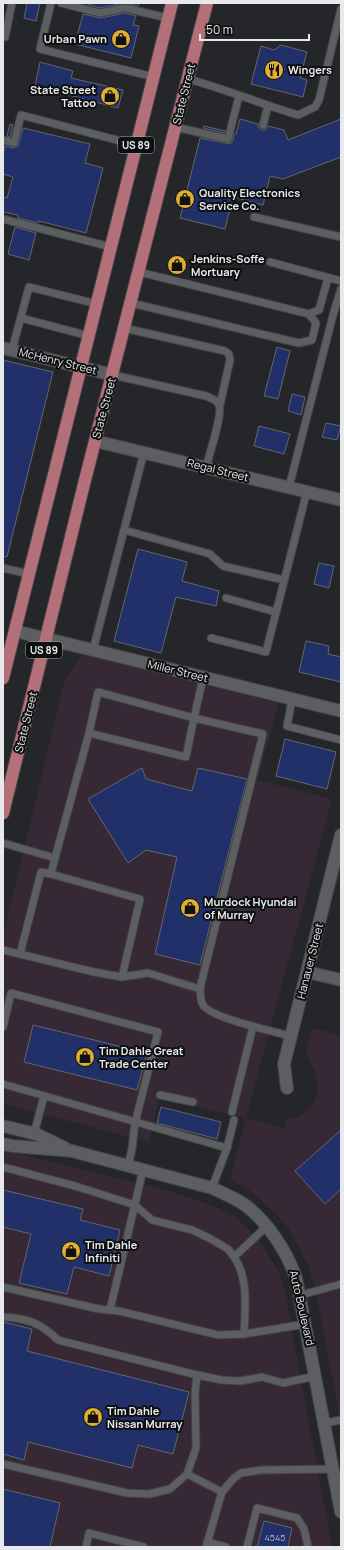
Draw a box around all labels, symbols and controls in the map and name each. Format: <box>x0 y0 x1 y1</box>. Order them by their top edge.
scale bar <box>200 16 309 42</box>
text: 50 m <box>206 21 233 38</box>
shop icon: Urban Pawn <box>110 28 132 50</box>
place label: Urban Pawn <box>44 31 107 46</box>
restaurant icon: Wingers <box>263 59 285 81</box>
street label: State Street <box>169 62 198 126</box>
place label: Wingers <box>288 62 332 77</box>
place label: State Street Tattoo <box>30 82 96 110</box>
shop icon: State Street Tattoo <box>99 85 121 107</box>
road number: US 89 <box>118 137 154 153</box>
place label: Quality Electronics Service Co. <box>199 185 300 213</box>
shop icon: Quality Electronics Service Co. <box>174 188 196 210</box>
place label: Jenkins-Soffe Mortuary <box>191 251 265 279</box>
shop icon: Jenkins-Soffe Mortuary <box>166 254 188 276</box>
street label: McHenry Street <box>18 344 99 377</box>
street label: State Street <box>88 376 119 440</box>
street label: Regal Street <box>186 455 251 484</box>
road number: US 89 <box>26 642 62 658</box>
street label: Miller Street <box>146 656 210 685</box>
street label: State Street <box>11 690 40 754</box>
place label: Murdock Hyundai of Murray <box>204 894 297 922</box>
shop icon: Murdock Hyundai of Murray <box>179 897 201 919</box>
street label: Hanauer Street <box>293 921 326 1000</box>
place label: Tim Dahle Great Trade Center <box>99 1043 184 1071</box>
shop icon: Tim Dahle Great Trade Center <box>74 1046 96 1068</box>
place label: Tim Dahle Infiniti <box>85 1237 138 1265</box>
shop icon: Tim Dahle Infiniti <box>60 1240 82 1262</box>
street label: Auto Boulevard <box>287 1269 318 1347</box>
place label: Tim Dahle Nissan Murray <box>107 1403 183 1431</box>
shop icon: Tim Dahle Nissan Murray <box>82 1406 104 1428</box>
house number: 4545 <box>264 1531 286 1544</box>

